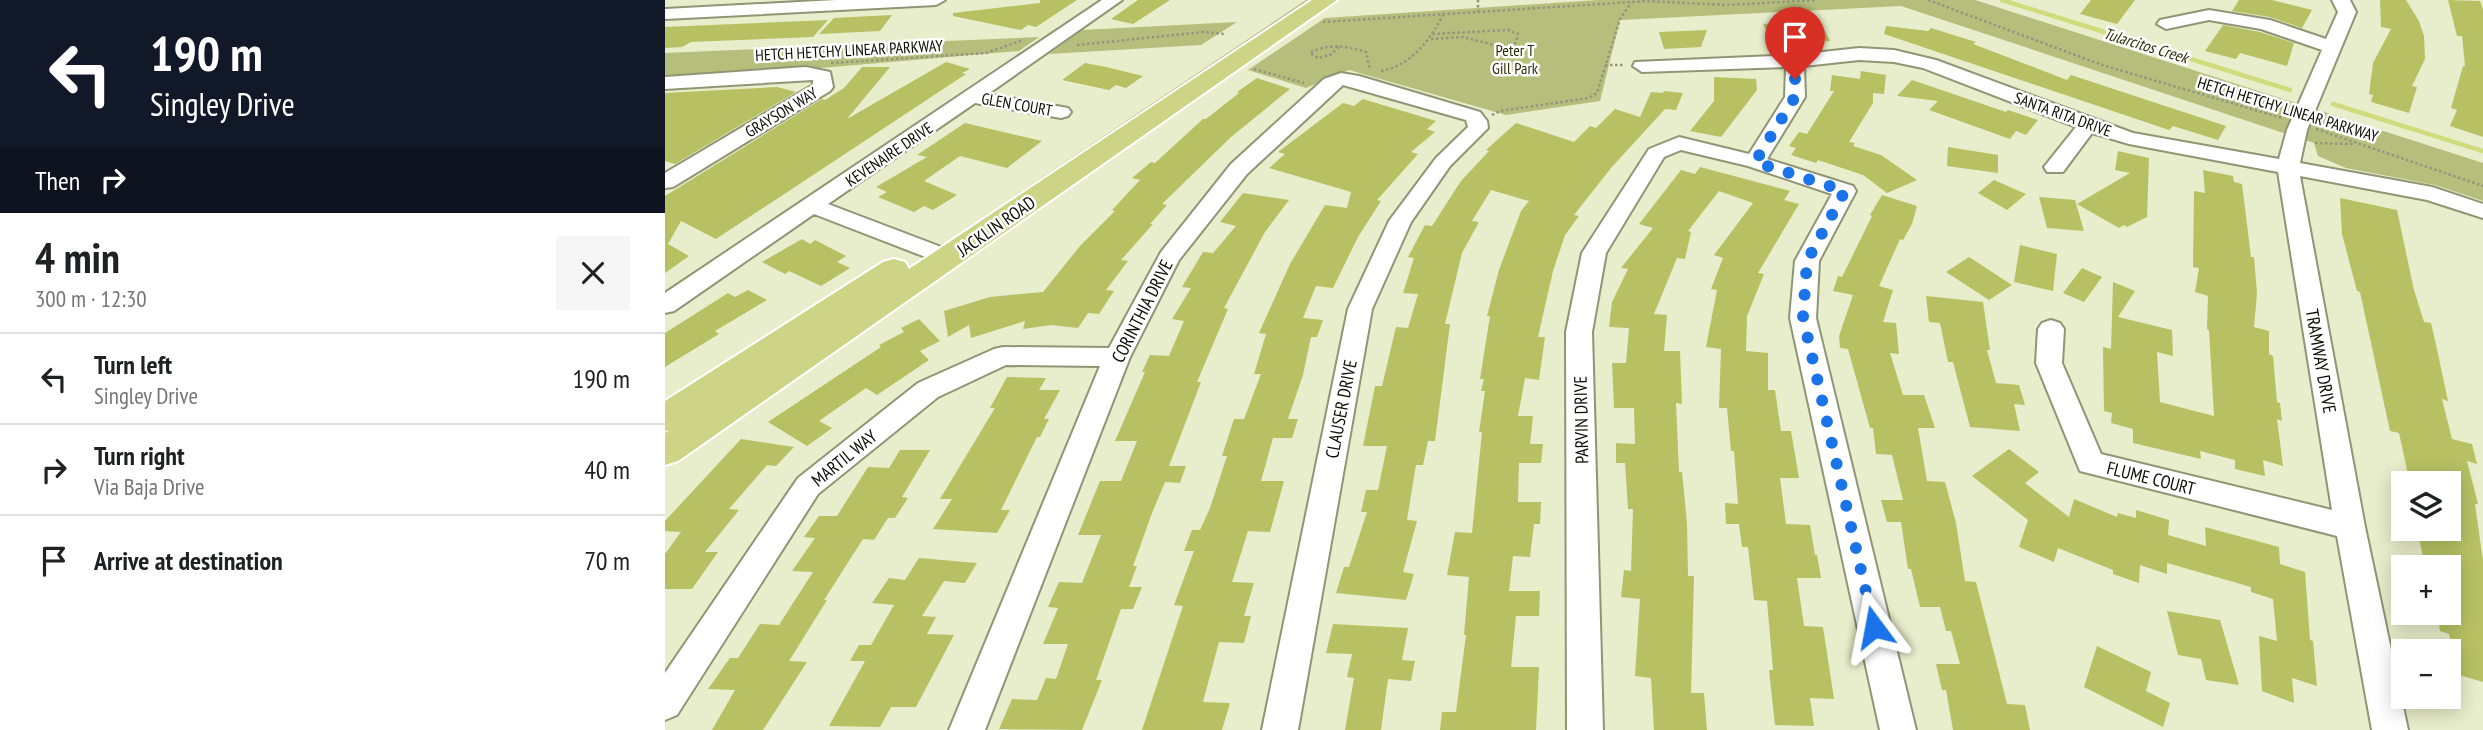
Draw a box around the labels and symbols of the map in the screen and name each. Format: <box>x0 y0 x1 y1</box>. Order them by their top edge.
pin <box>1765 7 1825 79</box>
water label: Tularcitos Creek <box>2101 23 2192 68</box>
street label: HETCH HETCHY LINEAR PARKWAY <box>755 35 944 65</box>
park label: Peter T Gill Park <box>1492 40 1539 78</box>
street label: HETCH HETCHY LINEAR PARKWAY <box>2195 72 2381 146</box>
street label: GRAYSON WAY <box>741 82 821 141</box>
street label: SANTA RITA DRIVE <box>2012 87 2114 141</box>
street label: GLEN COURT <box>980 88 1054 120</box>
street label: KEVENAIRE DRIVE <box>842 117 937 191</box>
street label: JACKLIN ROAD <box>952 191 1040 262</box>
street label: CORINTHIA DRIVE <box>1106 256 1178 366</box>
street label: TRAMWAY DRIVE <box>2301 307 2341 415</box>
street label: CLAUSER DRIVE <box>1320 358 1362 460</box>
street label: PARVIN DRIVE <box>1569 376 1593 464</box>
street label: MARTIL WAY <box>807 424 882 491</box>
street label: FLUME COURT <box>2104 456 2198 500</box>
position arrow <box>1837 590 1911 664</box>

